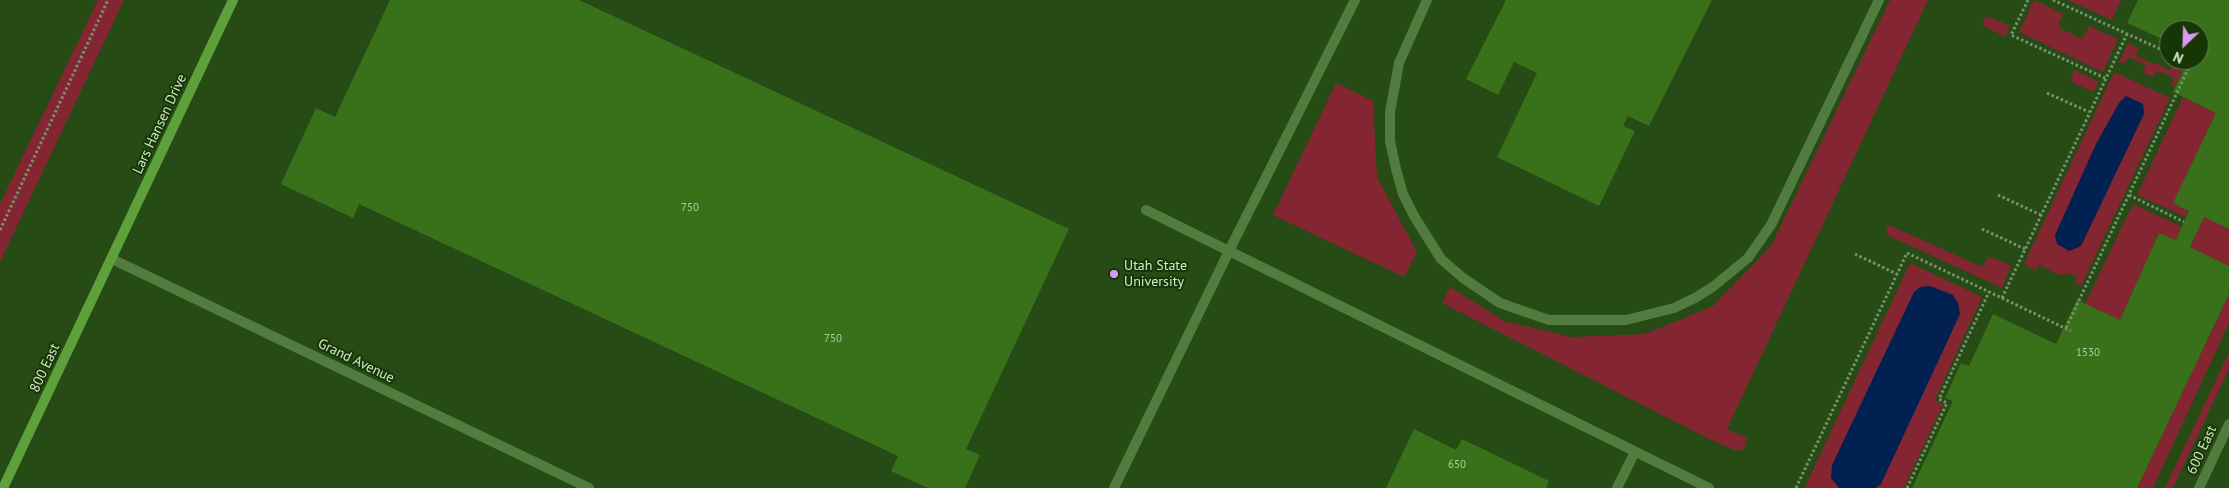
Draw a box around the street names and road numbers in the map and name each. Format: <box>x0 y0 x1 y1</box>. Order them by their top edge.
street label: Lars Hansen Drive <box>130 71 190 177</box>
street label: Grand Avenue <box>315 335 397 387</box>
street label: 800 East <box>26 341 64 395</box>
street label: 600 East <box>2183 423 2221 477</box>

